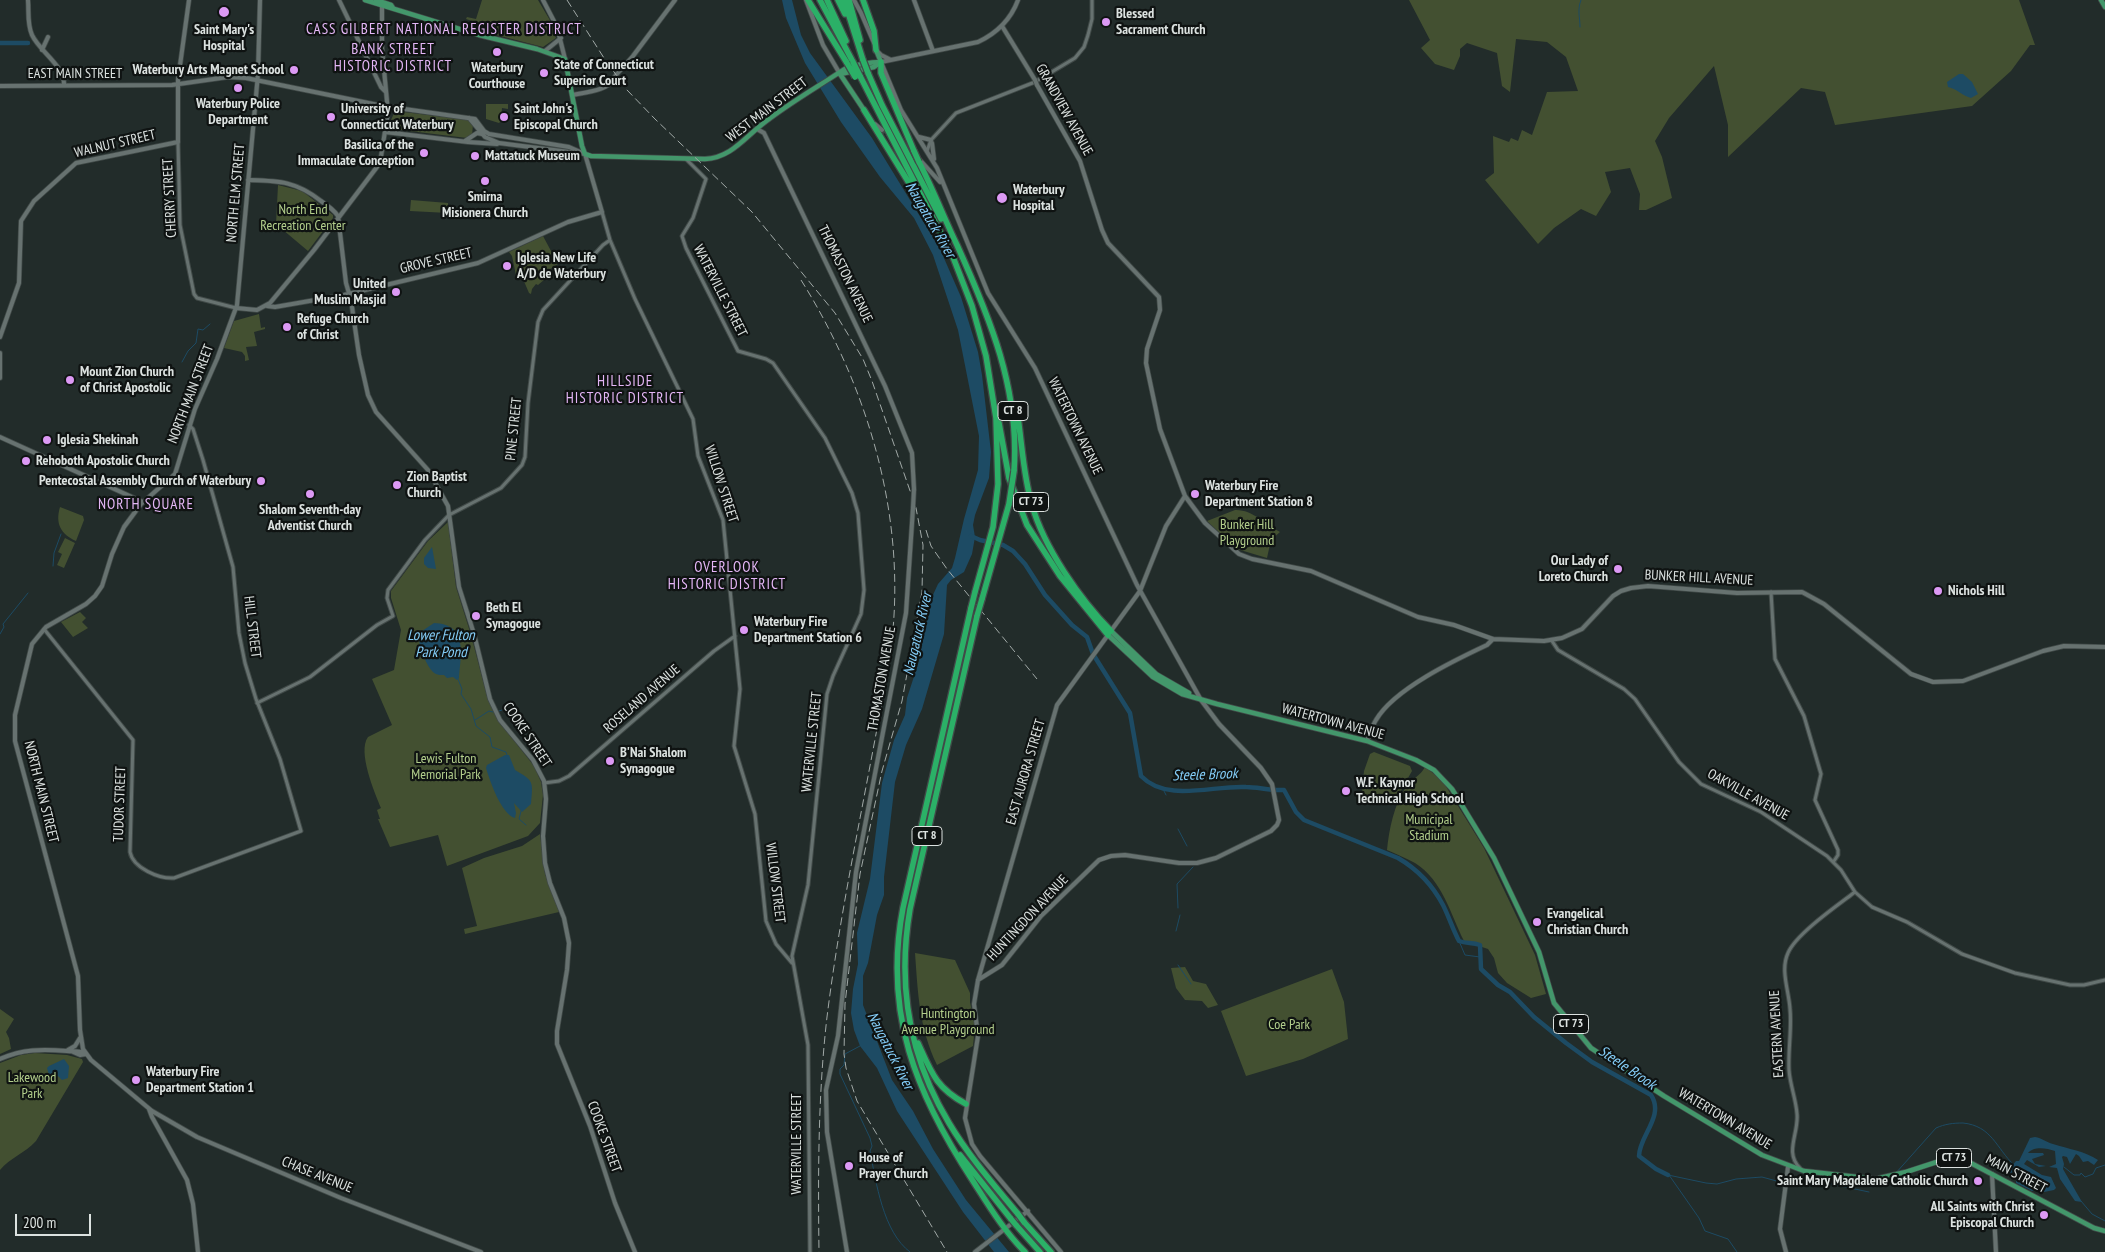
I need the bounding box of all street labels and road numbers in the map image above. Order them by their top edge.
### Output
street label: GRANDVIEW AVENUE [1032,61,1096,159]
street label: EAST MAIN STREET [28,66,122,82]
street label: WEST MAIN STREET [723,74,811,146]
street label: WALNUT STREET [73,127,157,161]
street label: NORTH ELM STREET [223,143,249,243]
street label: CHERRY STREET [160,158,180,238]
street label: THOMASTON AVENUE [814,223,876,325]
street label: WATERVILLE STREET [690,242,750,340]
street label: GROVE STREET [398,245,474,277]
street label: NORTH MAIN STREET [164,342,218,446]
street label: WATERTOWN AVENUE [1044,375,1106,477]
street label: PINE STREET [502,397,526,461]
road number: CT 8 [998,402,1028,421]
street label: WILLOW STREET [701,443,741,525]
road number: CT 73 [1014,492,1048,512]
street label: BUNKER HILL AVENUE [1644,567,1754,589]
street label: HILL STREET [240,595,264,659]
street label: THOMASTON AVENUE [864,625,900,733]
street label: ROSELAND AVENUE [600,661,684,737]
street label: WATERVILLE STREET [798,691,826,793]
street label: COOKE STREET [499,699,555,771]
street label: WATERTOWN AVENUE [1280,700,1386,744]
street label: EAST AURORA STREET [1003,717,1049,827]
street label: NORTH MAIN STREET [20,739,62,845]
street label: TUDOR STREET [110,766,130,842]
street label: OAKVILLE AVENUE [1704,766,1792,824]
road number: CT 8 [912,826,942,846]
street label: WILLOW STREET [762,842,788,924]
street label: HUNTINGDON AVENUE [984,872,1072,964]
street label: EASTERN AVENUE [1766,990,1788,1078]
road number: CT 73 [1554,1014,1588,1034]
street label: WATERTOWN AVENUE [1675,1085,1775,1153]
street label: WATERVILLE STREET [789,1094,805,1194]
street label: COOKE STREET [583,1099,625,1175]
road number: CT 73 [1936,1148,1972,1168]
street label: MAIN STREET [1983,1151,2049,1197]
street label: CHASE AVENUE [279,1153,355,1197]

